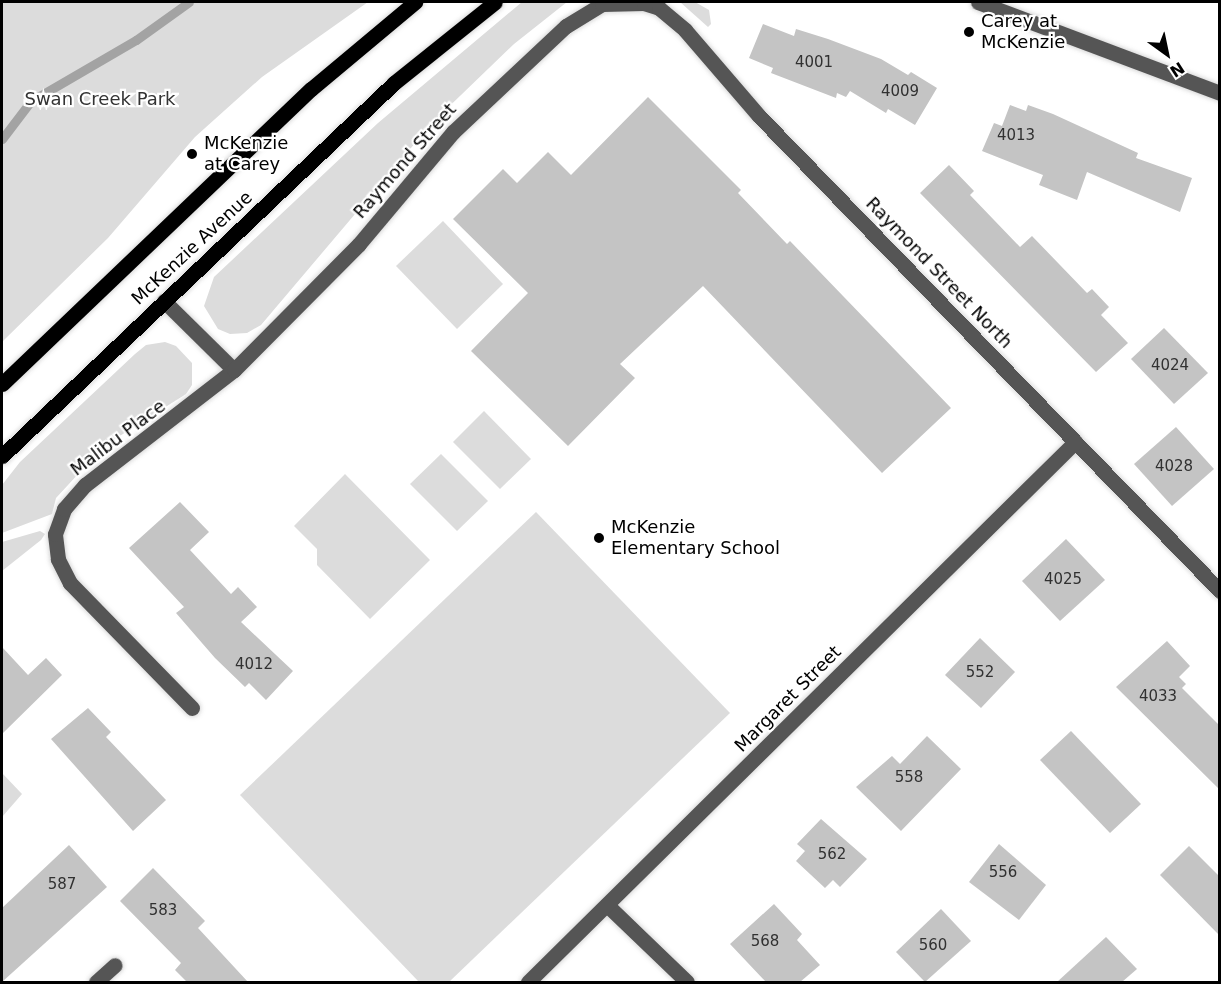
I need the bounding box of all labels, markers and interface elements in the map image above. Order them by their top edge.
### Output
place label: Carey at McKenzie [981,11,1065,54]
north arrow [1137,24,1197,84]
marker: Carey at McKenzie [962,25,976,39]
house number: 4001 [795,54,833,72]
text: N [1166,58,1188,81]
house number: 4009 [881,83,919,101]
park label: Swan Creek Park [24,88,176,110]
street label: Raymond Street [349,99,461,223]
house number: 4013 [997,127,1035,145]
place label: McKenzie at Carey [204,133,288,176]
marker: McKenzie at Carey [185,147,199,161]
street label: McKenzie Avenue [127,187,257,309]
street label: Raymond Street North [861,193,1017,353]
house number: 4024 [1151,357,1189,375]
street label: Malibu Place [66,395,170,481]
house number: 4028 [1155,458,1193,476]
place label: McKenzie Elementary School [611,517,780,560]
marker: McKenzie Elementary School [592,531,606,545]
house number: 4025 [1044,571,1082,589]
street label: Margaret Street [730,641,846,757]
house number: 4012 [235,656,273,674]
house number: 552 [966,664,994,682]
house number: 4033 [1139,688,1177,706]
house number: 558 [895,769,923,787]
house number: 562 [818,846,846,864]
house number: 556 [989,864,1017,882]
house number: 587 [48,876,76,894]
house number: 583 [149,902,177,920]
house number: 568 [751,933,779,951]
house number: 560 [919,937,947,955]

